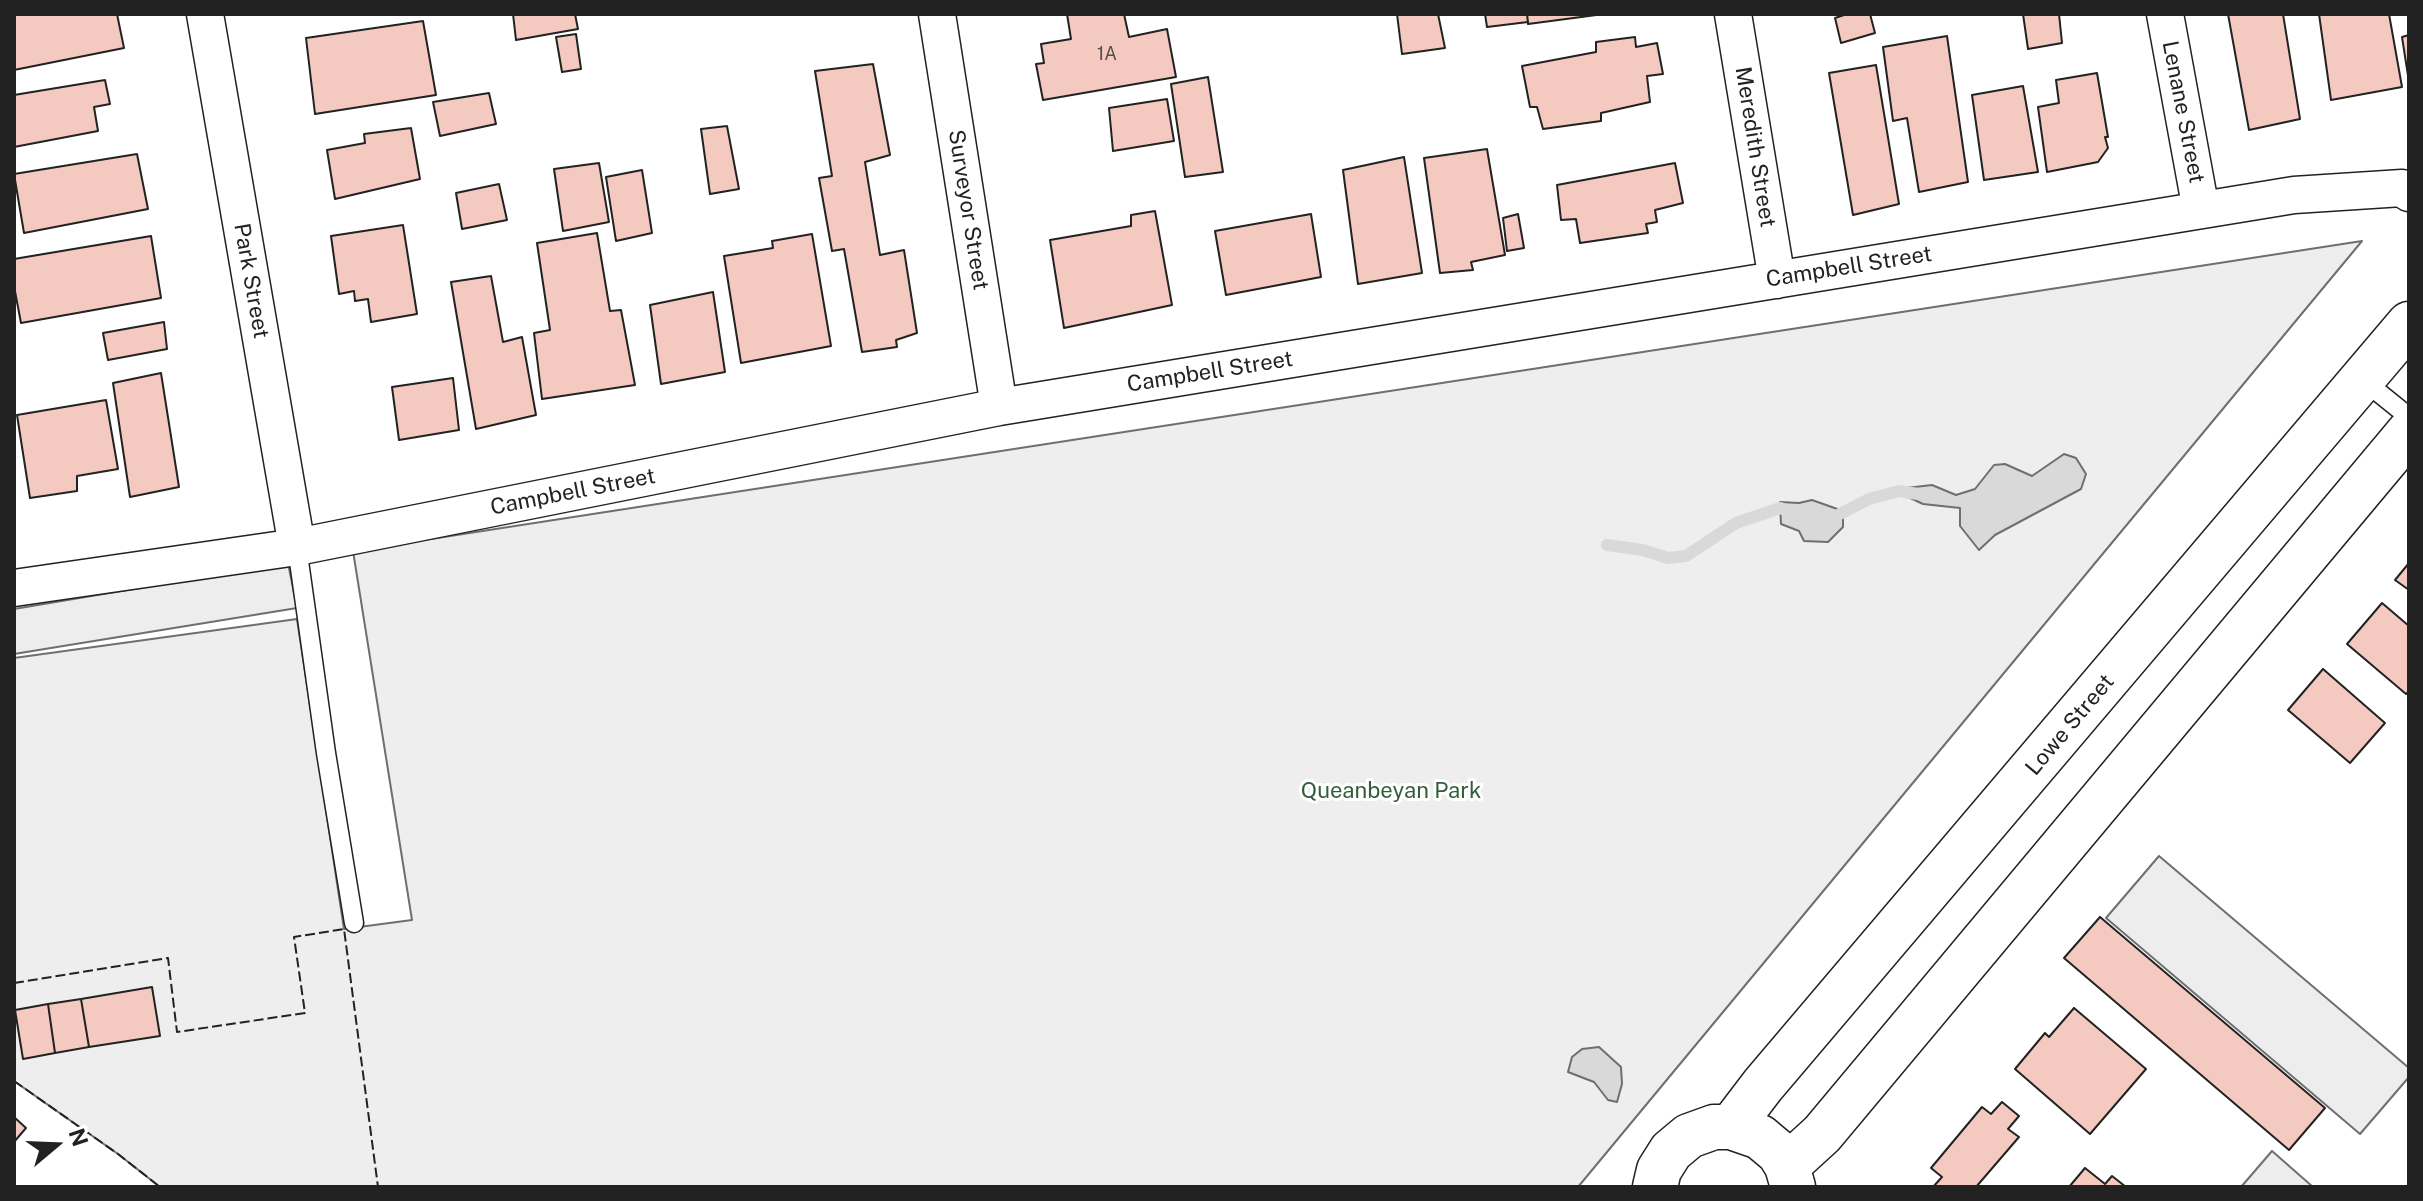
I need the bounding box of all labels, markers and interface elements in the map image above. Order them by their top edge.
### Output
street label: Lenane Street [2156,39,2210,185]
house number: 1A [1097,43,1117,65]
street label: Meredith Street [1729,65,1781,229]
street label: Surveyor Street [942,128,994,292]
street label: Park Street [228,221,274,341]
street label: Campbell Street [1764,241,1934,293]
street label: Campbell Street [1125,346,1295,398]
street label: Campbell Street [488,463,658,521]
street label: Lowe Street [2020,669,2120,781]
park label: Queanbeyan Park [1301,778,1481,804]
north arrow [16,1105,96,1185]
text: N [64,1125,94,1150]

